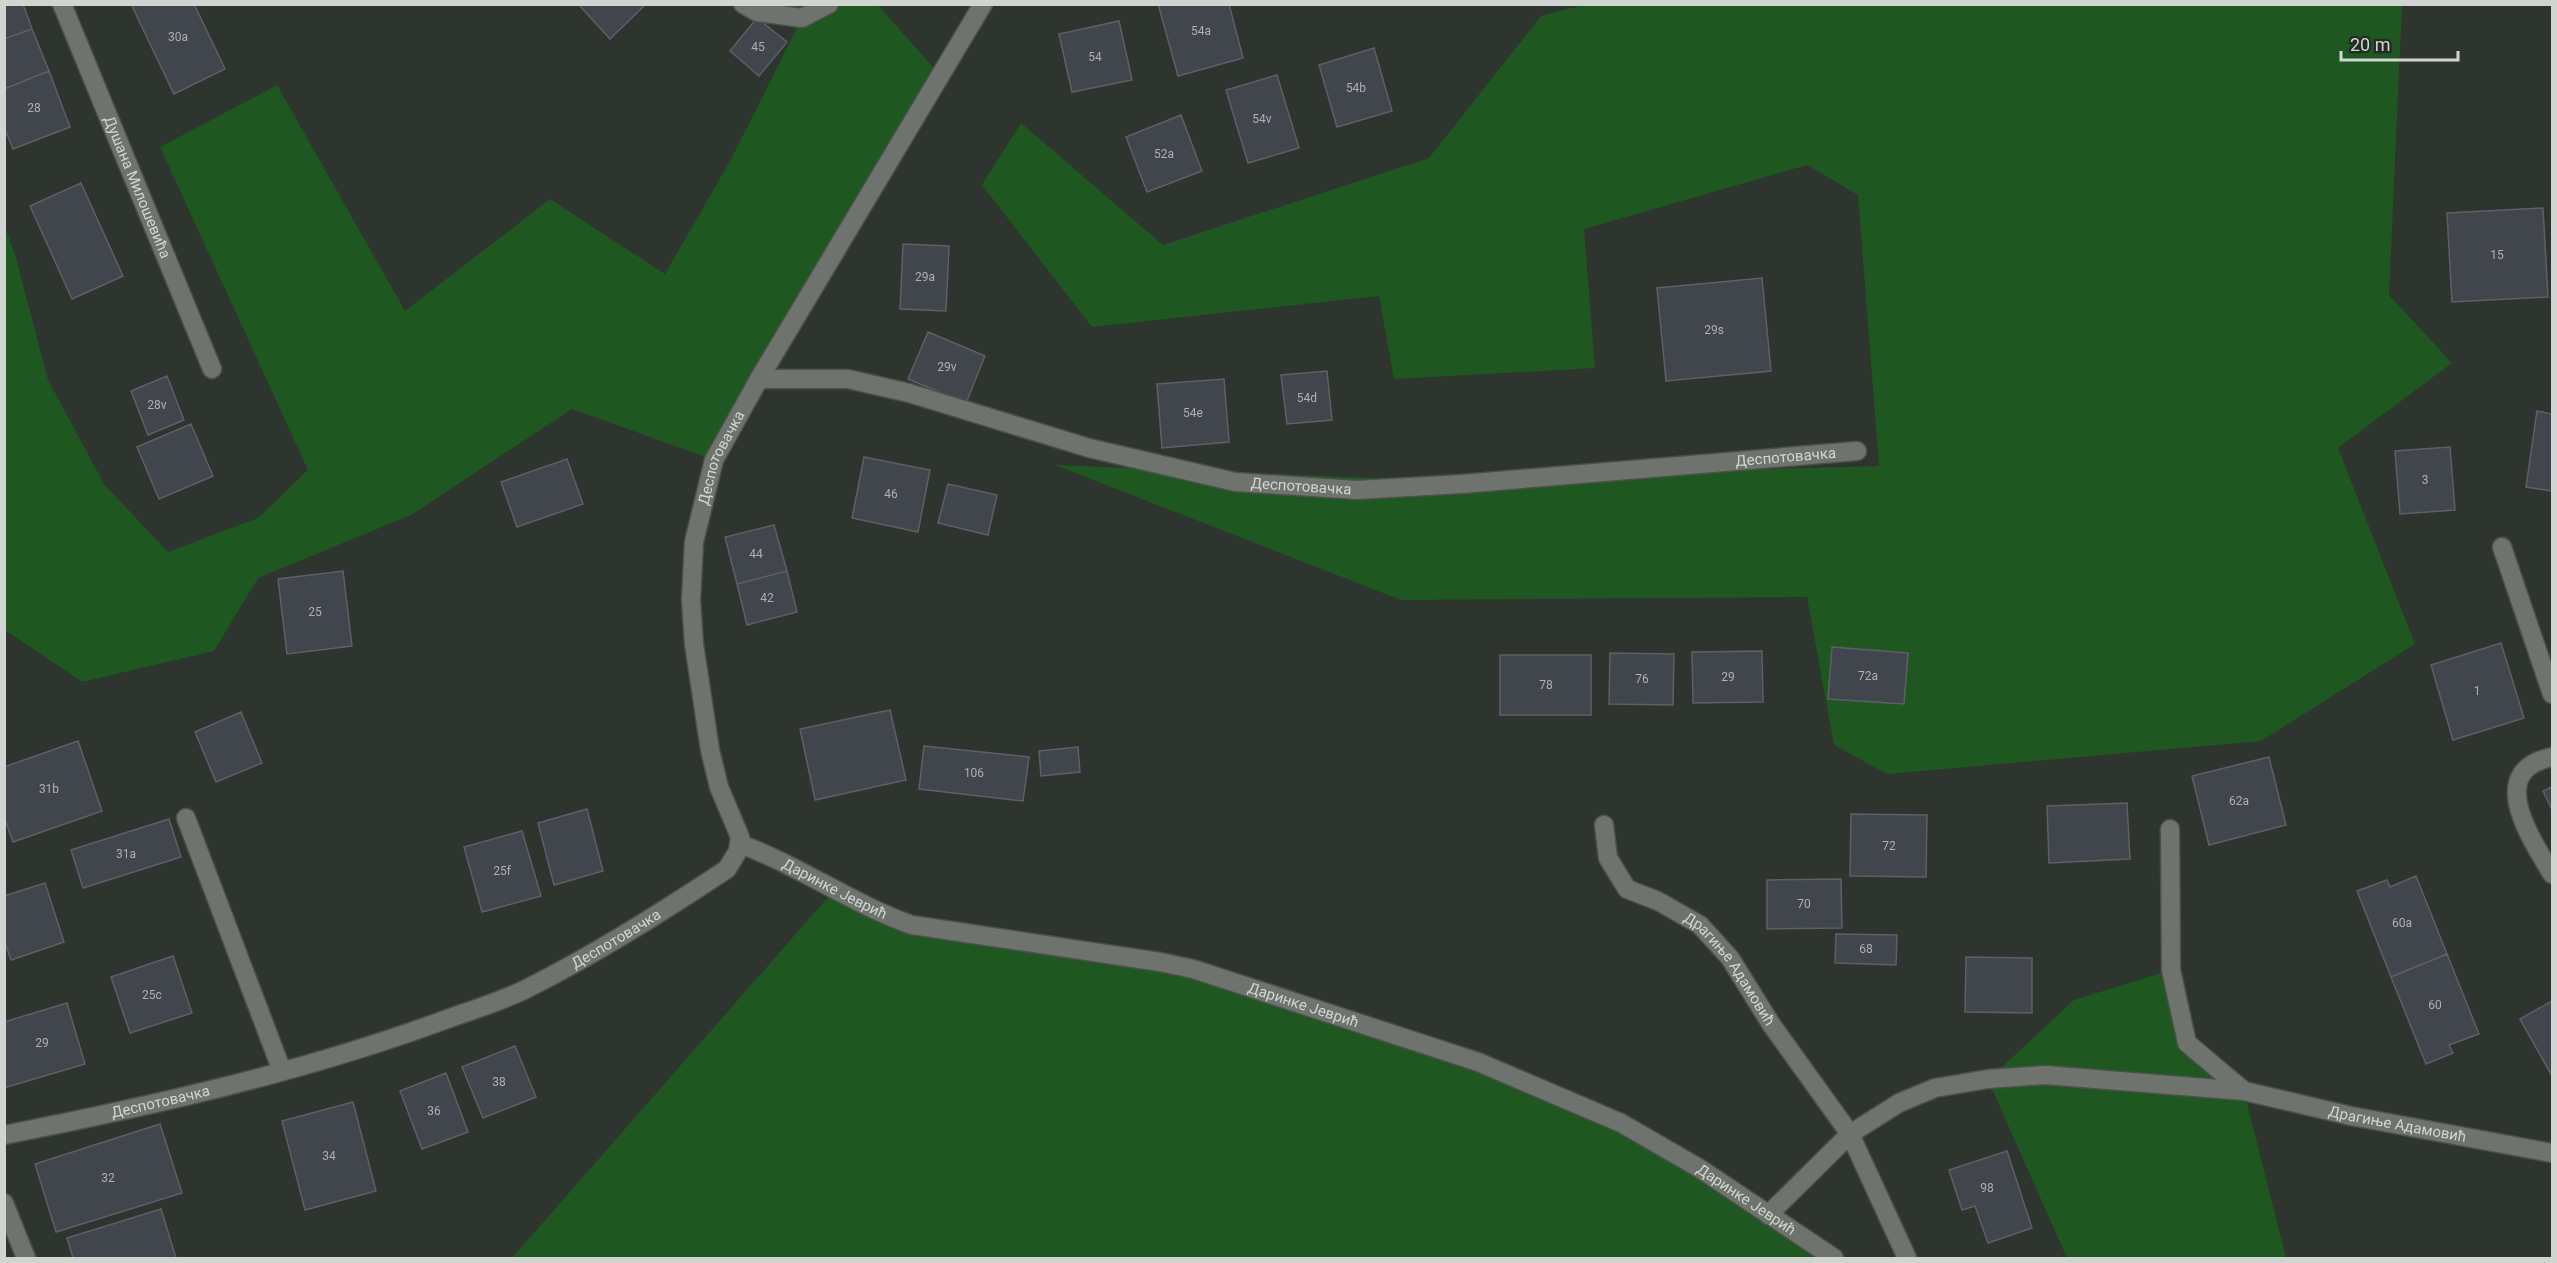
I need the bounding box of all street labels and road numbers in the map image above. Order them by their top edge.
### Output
street label: Душана Милошевића [100,113,175,261]
street label: Деспотовачка [694,408,749,507]
street label: Деспотовачка [1735,444,1837,470]
street label: Деспотовачка [1250,474,1352,499]
street label: Даринке Јеврић [779,855,890,923]
street label: Деспотовачка [568,905,664,972]
street label: Драгиње Адамовић [1681,909,1779,1029]
street label: Даринке Јеврић [1246,979,1361,1032]
street label: Деспотовачка [109,1082,212,1122]
street label: Драгиње Адамовић [2327,1102,2468,1146]
street label: Даринке Јеврић [1693,1160,1799,1239]

